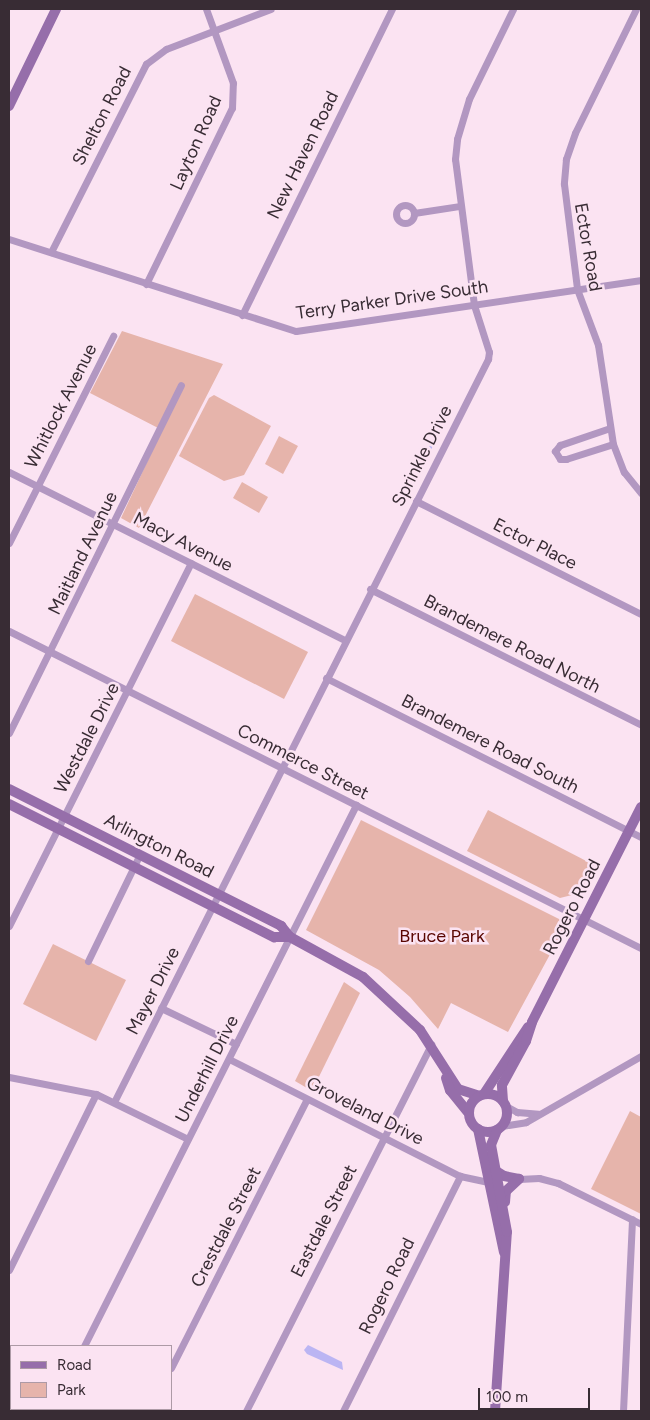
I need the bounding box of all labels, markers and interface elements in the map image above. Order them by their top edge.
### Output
street label: Shelton Road [68,63,136,169]
street label: New Haven Road [263,88,343,222]
street label: Layton Road [166,92,226,194]
street label: Ector Road [570,201,606,293]
street label: Terry Parker Drive South [295,276,489,324]
street label: Whitlock Avenue [20,340,102,472]
street label: Sprinkle Drive [387,402,457,510]
street label: Maitland Avenue [44,488,122,618]
street label: Macy Avenue [130,508,236,576]
street label: Ector Place [489,514,581,574]
street label: Brandemere Road North [420,590,604,698]
street label: Westdale Drive [50,679,124,797]
street label: Brandemere Road South [398,690,582,798]
street label: Commerce Street [234,720,372,804]
street label: Arlington Road [101,809,217,883]
street label: Rogero Road [539,856,605,958]
park label: Bruce Park [399,925,485,947]
street label: Mayer Drive [122,944,184,1038]
street label: Underhill Drive [171,1012,243,1126]
street label: Groveland Drive [303,1072,427,1150]
street label: Eastdale Street [286,1161,362,1281]
street label: Crestdale Street [186,1163,266,1291]
street label: Rogero Road [354,1234,420,1338]
legend [10,1345,172,1410]
text: Road [57,1356,92,1374]
scale bar [480,1378,592,1410]
text: Park [57,1381,86,1399]
text: 100 m [486,1388,528,1406]

